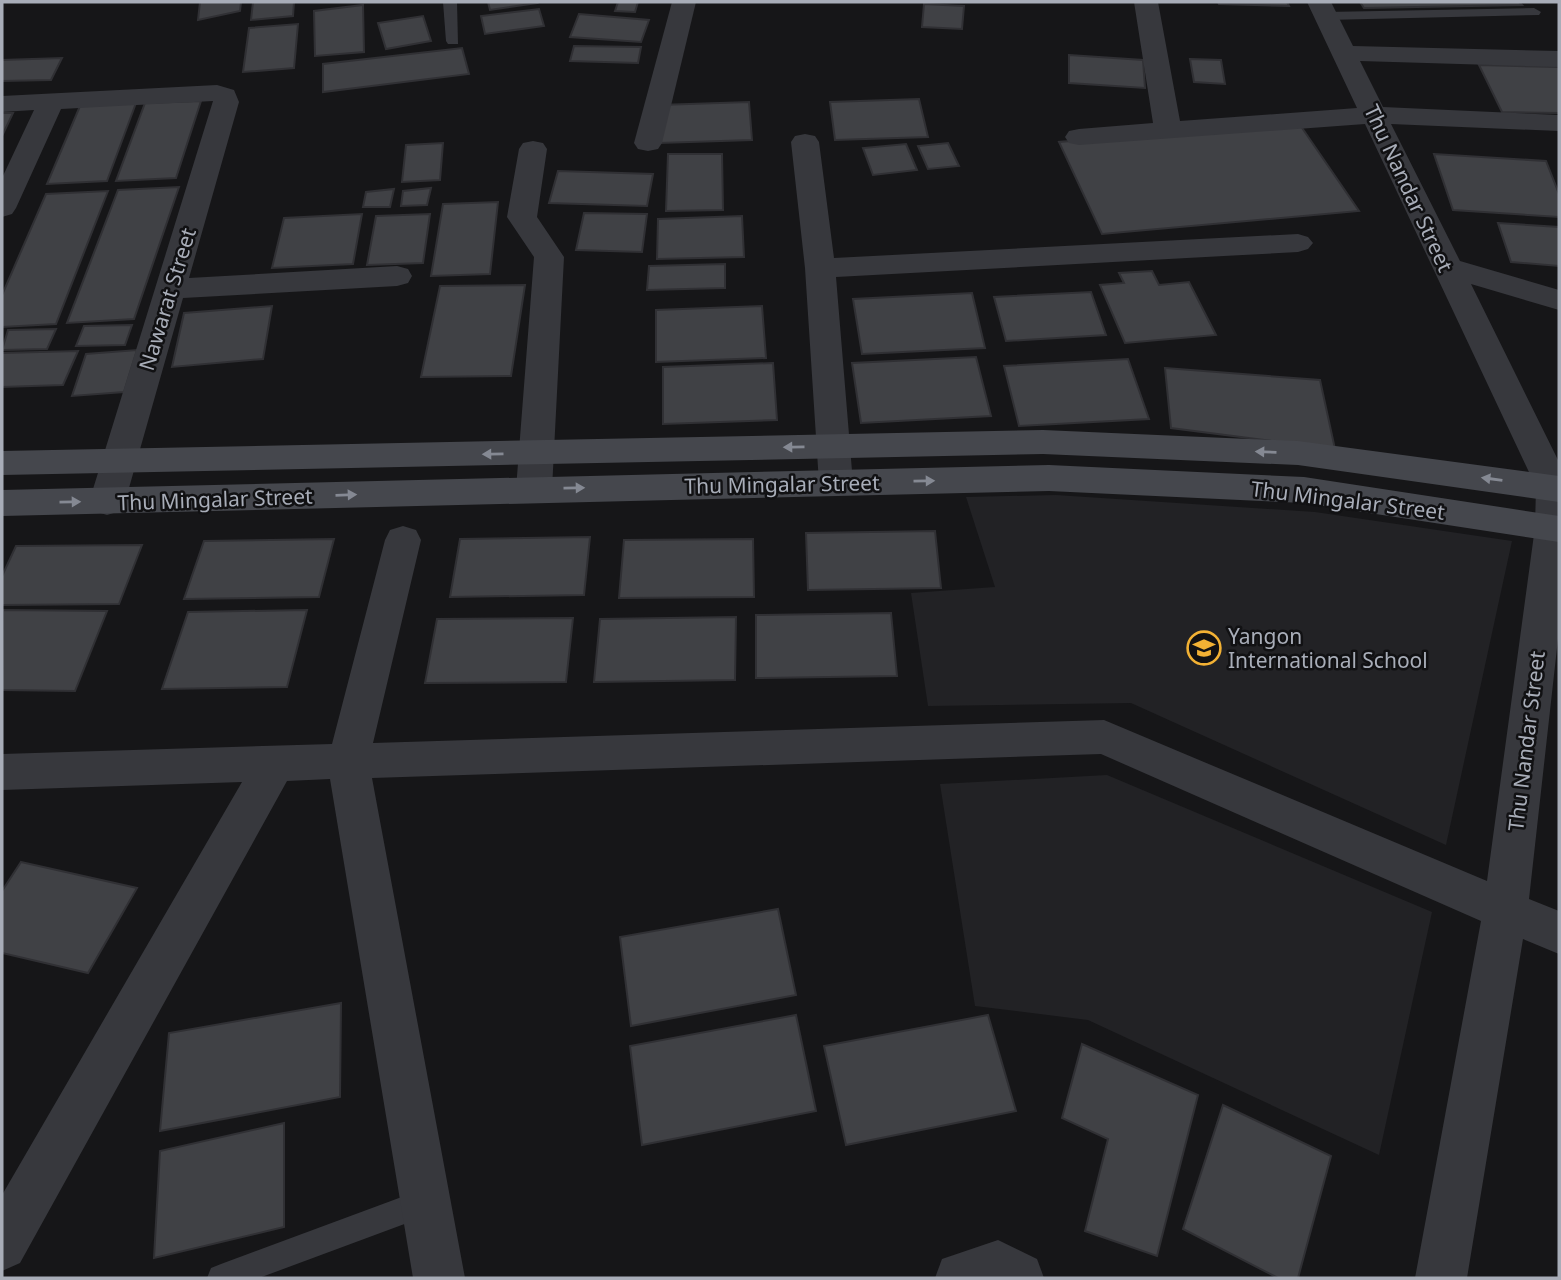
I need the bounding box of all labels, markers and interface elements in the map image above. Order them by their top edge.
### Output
street label: Thu Nandar Street [1358,100,1460,276]
street label: Nawarat Street [132,224,202,374]
one-way arrow [783,441,805,453]
one-way arrow [1255,446,1277,457]
one-way arrow [482,448,504,459]
street label: Thu Mingalar Street [684,468,880,500]
one-way arrow [1481,473,1503,484]
street label: Thu Mingalar Street [1249,474,1447,526]
one-way arrow [913,475,935,487]
street label: Thu Mingalar Street [117,482,313,516]
one-way arrow [563,483,585,494]
one-way arrow [336,489,358,500]
one-way arrow [59,497,81,508]
place label: Yangon International School [1228,622,1428,674]
school or university icon: Yangon International School [1185,629,1223,667]
street label: Thu Nandar Street [1501,649,1551,833]

